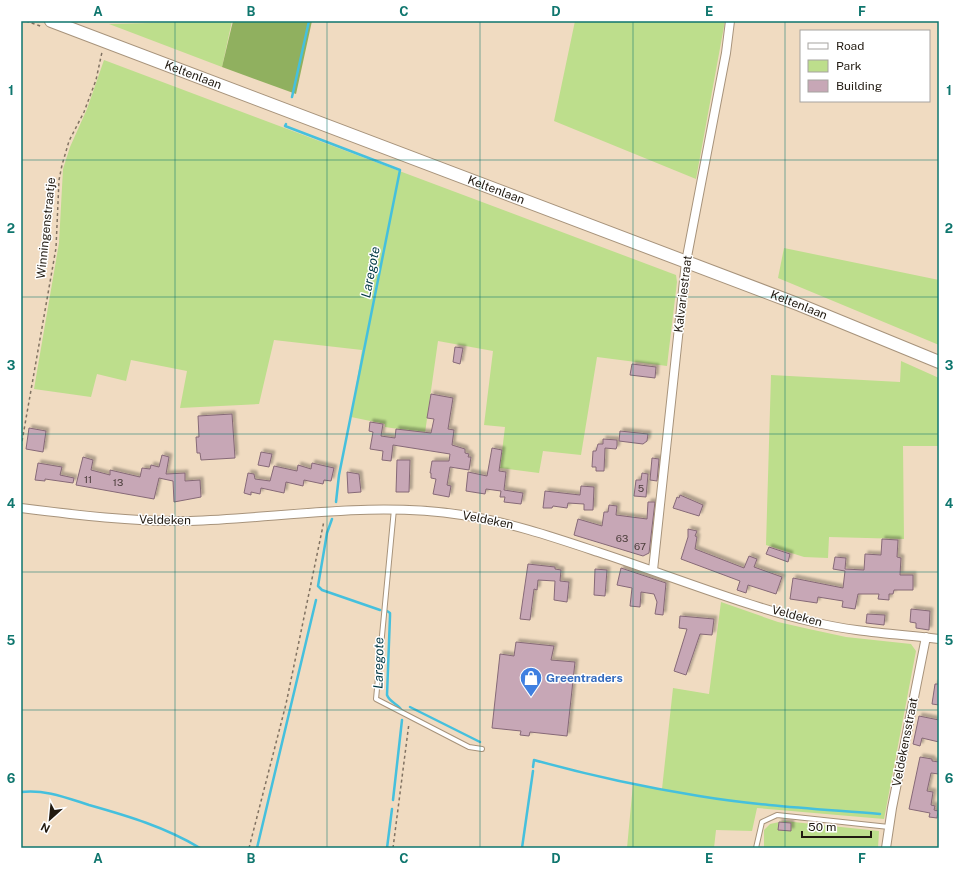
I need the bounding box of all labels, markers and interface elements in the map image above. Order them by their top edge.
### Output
text: A [93,4,103,19]
text: B [247,4,256,19]
text: C [399,4,409,19]
text: D [551,4,561,19]
text: E [705,4,713,19]
text: F [858,4,866,19]
legend [800,30,930,102]
text: Road [836,39,864,53]
street label: Keltenlaan [163,58,224,92]
text: Park [836,59,862,73]
text: Building [836,79,882,93]
text: 1 [8,83,14,98]
text: 1 [946,83,952,98]
street label: Keltenlaan [466,173,527,207]
street label: Winningenstraatje [34,176,58,279]
text: 2 [7,221,15,236]
text: 2 [945,221,953,236]
water label: Laregote [358,245,383,299]
street label: Kalvariestraat [671,254,695,333]
street label: Keltenlaan [769,287,829,322]
text: 3 [7,358,16,373]
text: 3 [945,358,954,373]
house number: 11 [84,473,92,485]
house number: 13 [113,476,123,488]
house number: 5 [638,482,644,494]
text: 4 [7,496,16,511]
text: 4 [945,496,954,511]
street label: Veldeken [461,508,515,532]
street label: Veldeken [139,513,191,527]
house number: 63 [616,532,628,544]
house number: 67 [634,540,646,552]
street label: Veldeken [770,603,824,629]
text: 5 [7,633,16,648]
text: 5 [945,633,954,648]
water label: Laregote [371,637,386,689]
shop icon: Greentraders [518,665,544,698]
place label: Greentraders [546,671,623,685]
street label: Veldekensstraat [889,696,921,788]
text: 6 [7,771,16,786]
text: 6 [945,771,954,786]
north arrow [30,799,70,839]
scale bar [802,813,871,839]
text: 50 m [808,820,836,834]
text: N [39,821,52,835]
text: A [93,851,103,866]
text: B [247,851,256,866]
text: C [399,851,409,866]
text: D [551,851,561,866]
text: E [705,851,713,866]
text: F [858,851,866,866]

